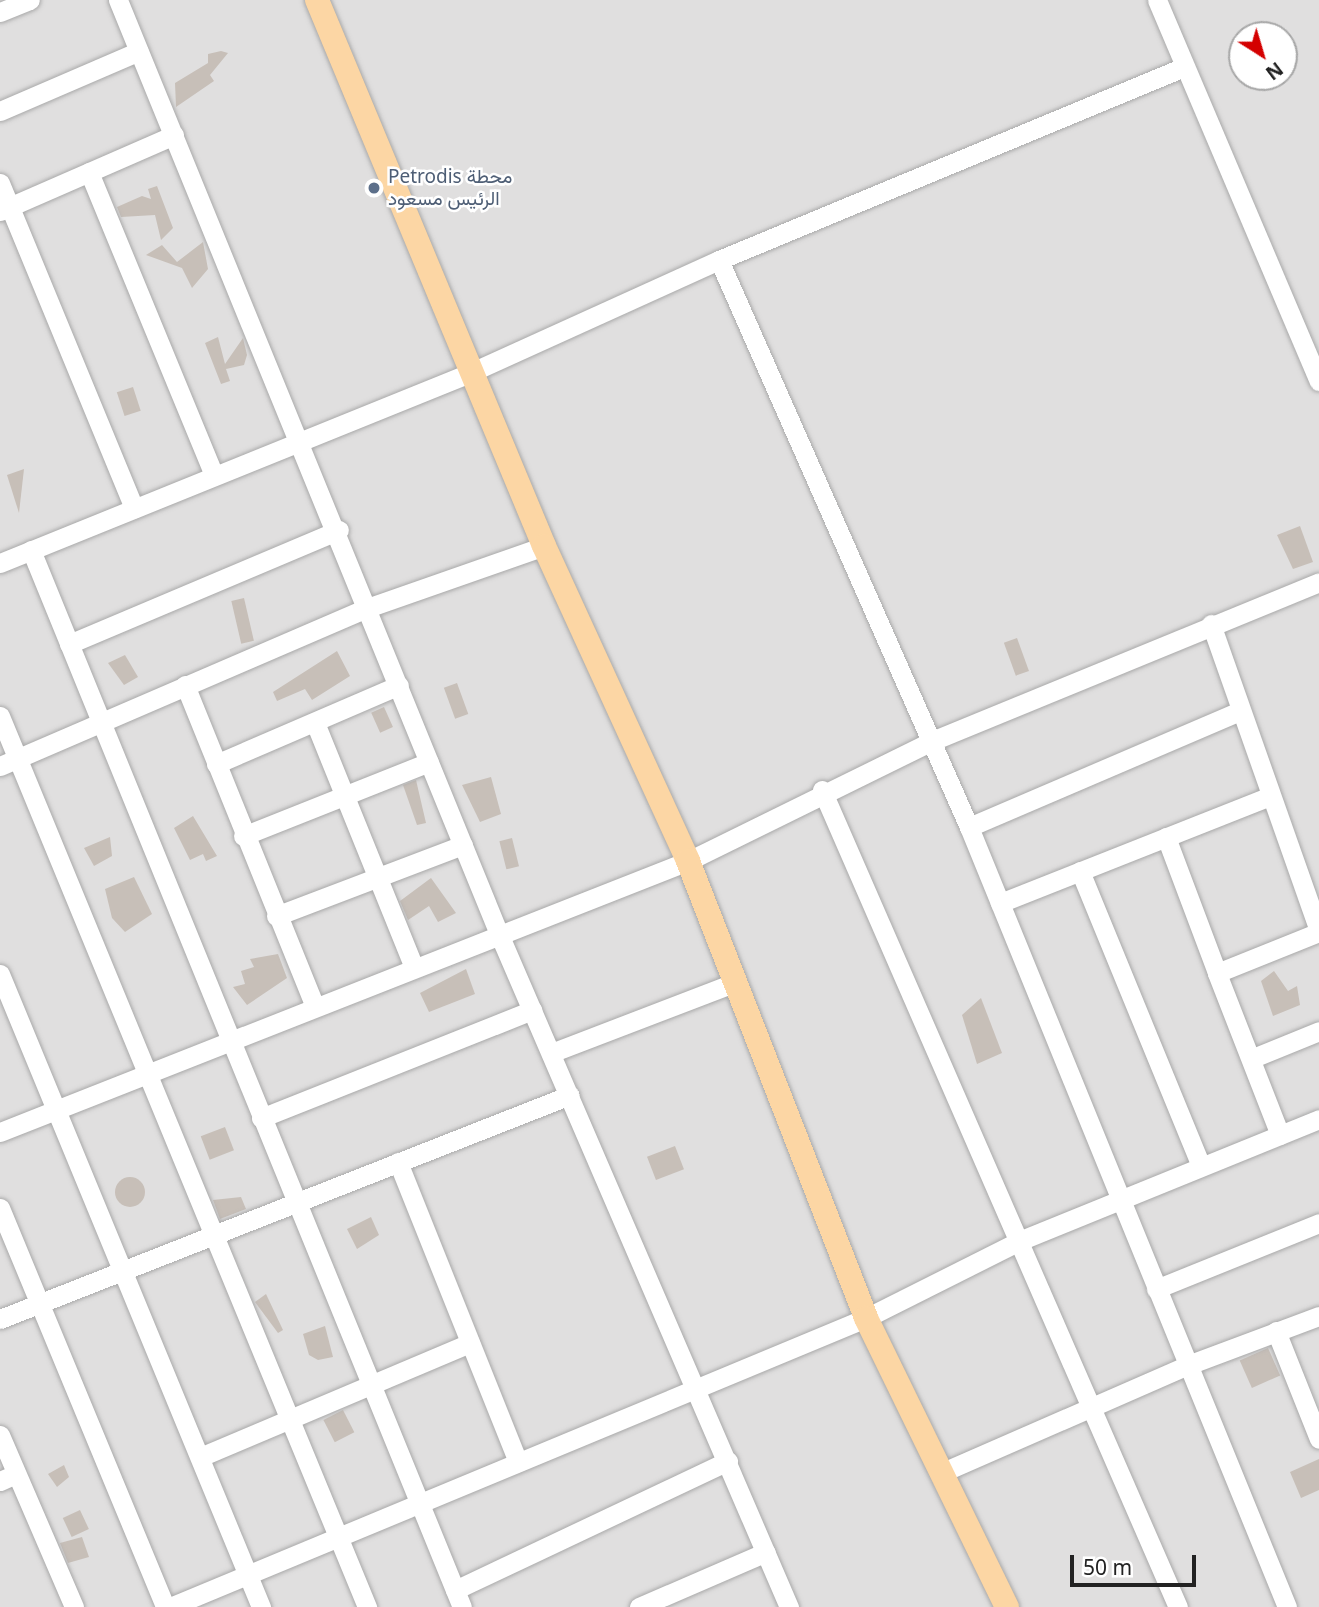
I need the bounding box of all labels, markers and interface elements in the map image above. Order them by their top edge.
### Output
north arrow [1228,21,1298,91]
text: N [1260,56,1288,86]
place label: Petrodis محطة الرئيس مسعود [388,166,512,210]
marker: Petrodis محطة الرئيس مسعود [366,180,382,196]
scale bar [1074,1540,1200,1584]
text: 50 m [1083,1553,1132,1581]

